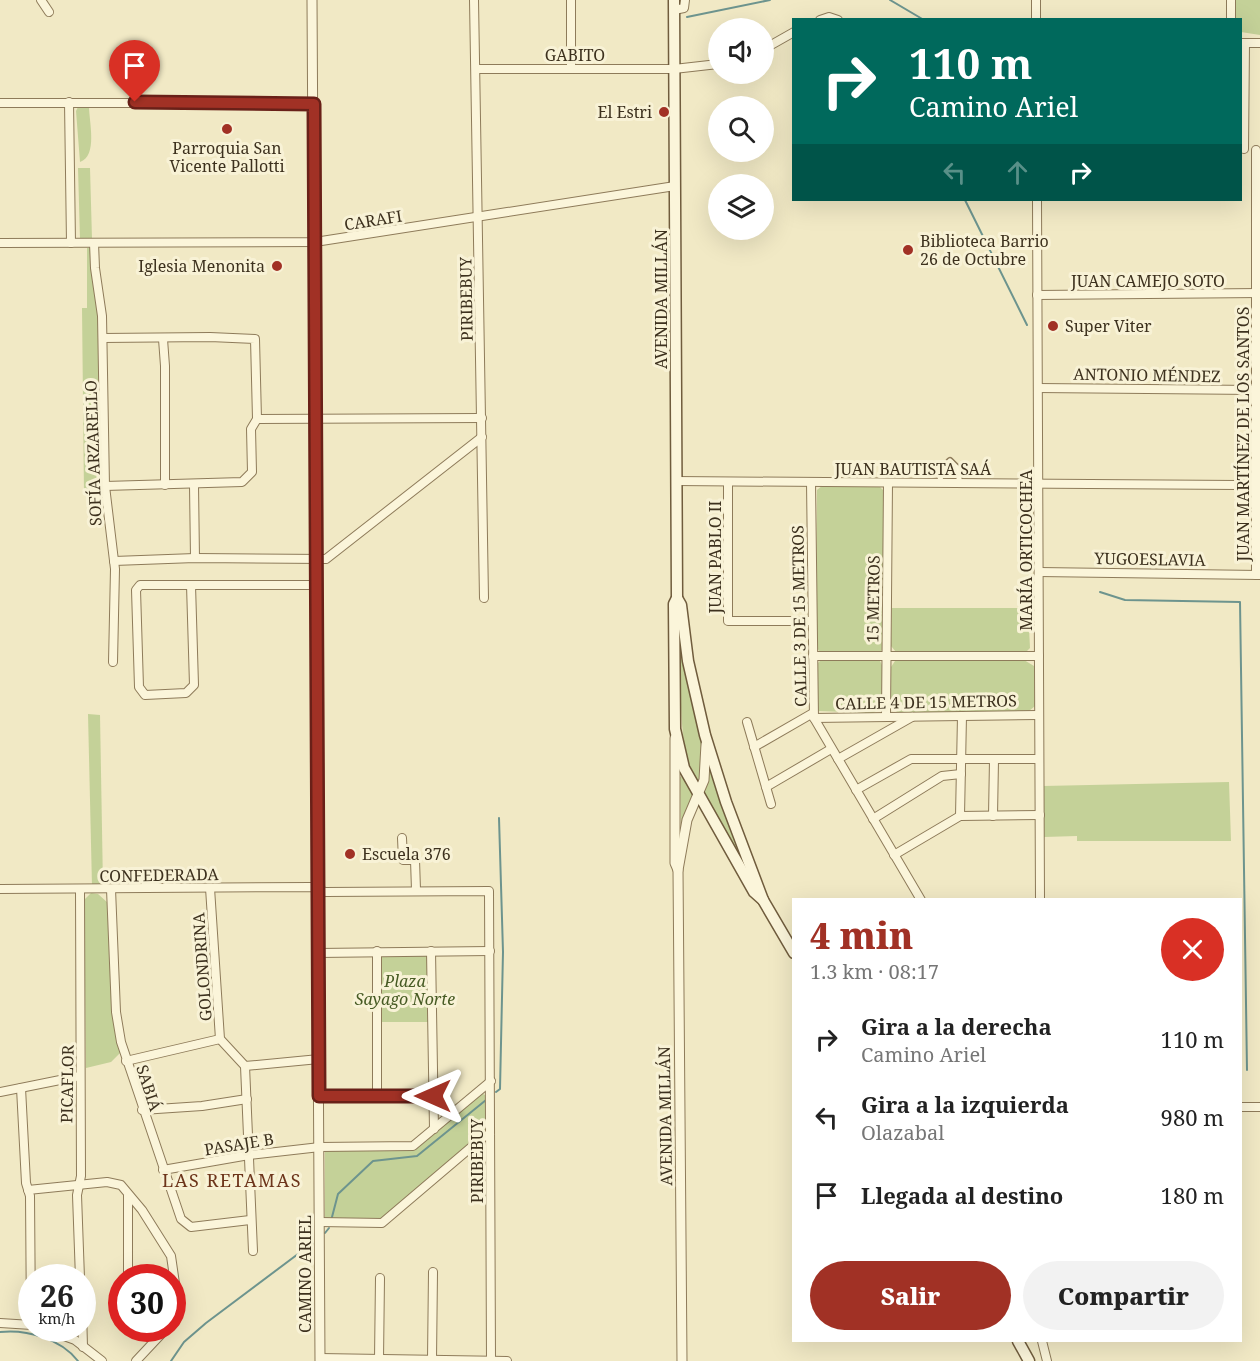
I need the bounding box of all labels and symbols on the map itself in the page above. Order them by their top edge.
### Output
pin [109,40,160,102]
street label: GABITO [545,44,605,66]
place label: El Estri [597,101,652,123]
marker: El Estri [657,105,671,119]
marker: Parroquia San Vicente Pallotti [220,122,234,136]
place label: Parroquia San Vicente Pallotti [169,137,285,177]
street label: CARAFI [343,205,404,235]
street label: AVENIDA MILLÁN [650,229,672,369]
place label: Biblioteca Barrio 26 de Octubre [920,230,1049,270]
marker: Biblioteca Barrio 26 de Octubre [901,243,915,257]
place label: Iglesia Menonita [138,255,265,277]
street label: PIRIBEBUY [454,256,478,341]
marker: Iglesia Menonita [270,259,284,273]
street label: JUAN CAMEJO SOTO [1070,270,1225,292]
street label: JUAN MARTÍNEZ DE LOS SANTOS [1232,307,1254,562]
place label: Super Viter [1065,315,1152,337]
marker: Super Viter [1046,319,1060,333]
street label: ANTONIO MÉNDEZ [1073,363,1221,387]
street label: SOFÍA ARZARELLO [79,380,107,526]
street label: JUAN BAUTISTA SAÁ [834,458,992,480]
street label: MARÍA ORTICOCHEA [1015,469,1037,631]
street label: JUAN PABLO II [704,500,726,614]
street label: CALLE 3 DE 15 METROS [786,525,812,707]
street label: YUGOESLAVIA [1093,547,1207,571]
street label: 15 METROS [861,555,885,643]
street label: CALLE 4 DE 15 METROS [835,689,1017,715]
place label: Escuela 376 [362,843,451,865]
marker: Escuela 376 [343,847,357,861]
street label: CONFEDERADA [99,863,220,887]
street label: GOLONDRINA [187,911,217,1022]
park label: Plaza Sayago Norte [355,970,455,1010]
street label: PICAFLOR [55,1044,79,1123]
street label: AVENIDA MILLÁN [653,1046,677,1186]
street label: SABIÁ [131,1062,167,1115]
position arrow [401,1064,465,1128]
street label: PIRIBEBUY [466,1118,488,1203]
street label: PASAJE B [203,1128,275,1160]
district label: LAS RETAMAS [162,1168,302,1192]
street label: CAMINO ARIEL [294,1215,316,1333]
speed limit sign: 30 [108,1264,186,1342]

